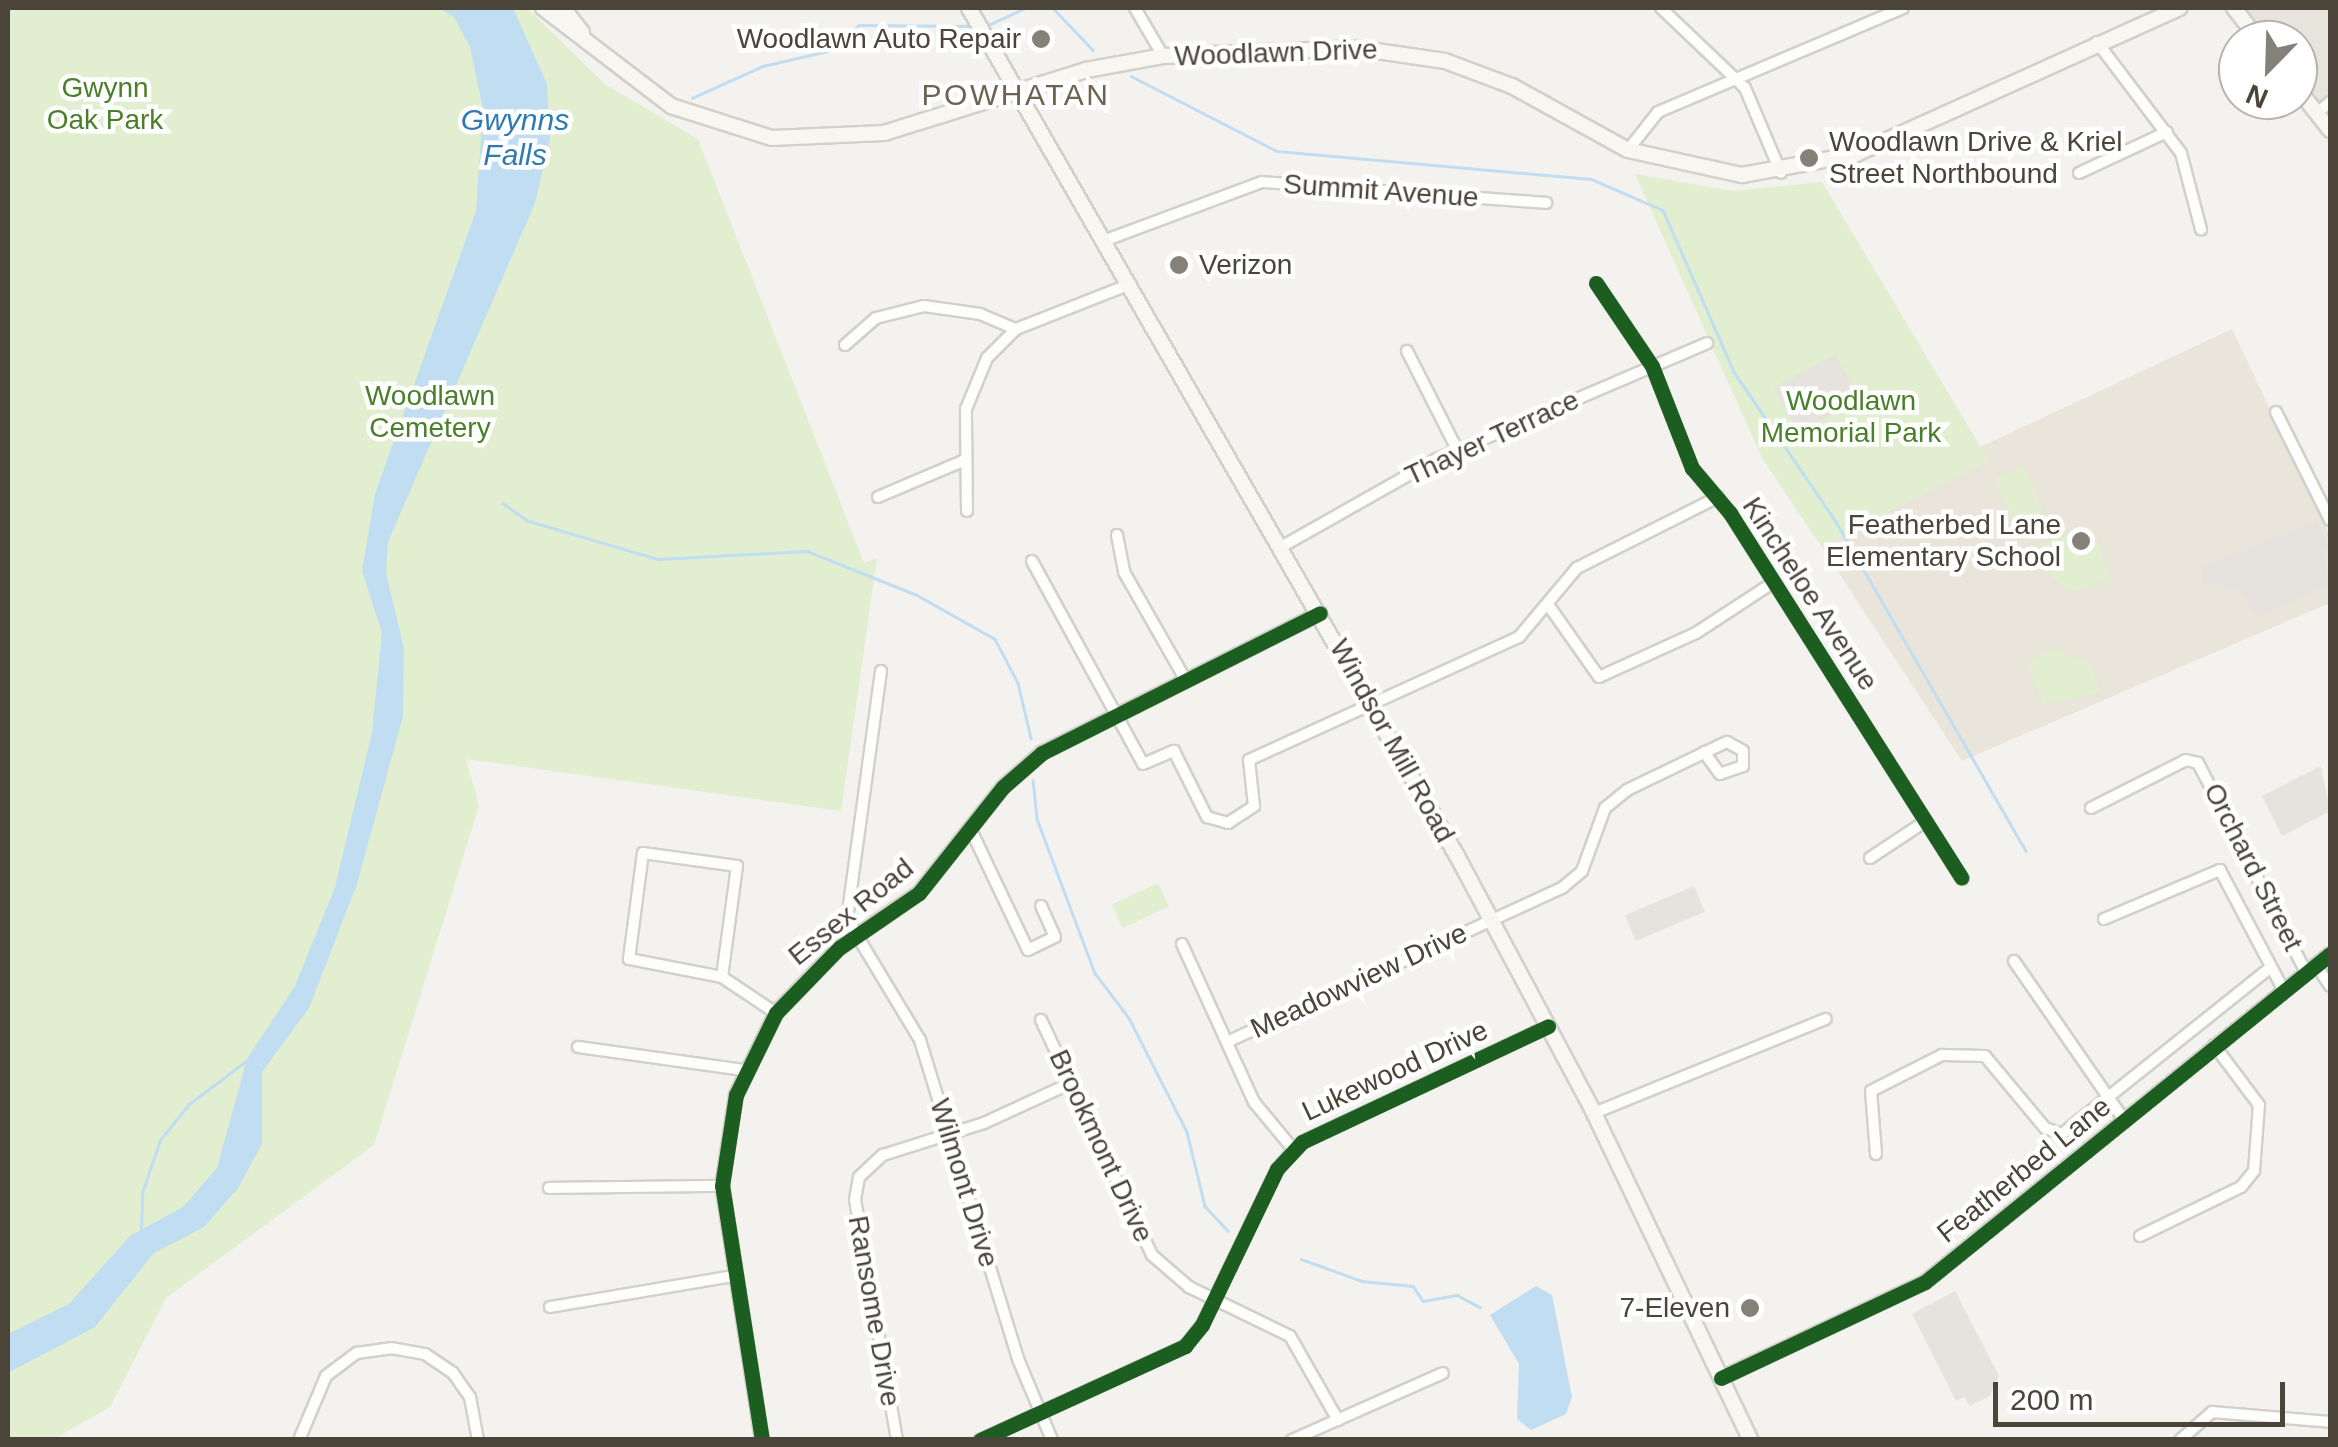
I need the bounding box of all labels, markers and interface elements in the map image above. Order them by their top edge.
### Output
north arrow [2218,20,2318,120]
place label: Woodlawn Auto Repair [735,22,1021,56]
marker: Woodlawn Auto Repair [1030,28,1052,50]
street label: Woodlawn Drive [1174,33,1378,73]
park label: Gwynn Oak Park [47,71,163,137]
district label: POWHATAN [922,77,1110,113]
text: N [2242,78,2272,114]
water label: Gwynns Falls [461,102,569,172]
place label: Woodlawn Drive & Kriel Street Northbound [1829,125,2123,191]
marker: Woodlawn Drive & Kriel Street Northbound [1798,147,1820,169]
street label: Summit Avenue [1282,167,1480,215]
place label: Verizon [1199,248,1292,282]
marker: Verizon [1168,254,1190,276]
park label: Woodlawn Cemetery [365,379,495,445]
street label: Thayer Terrace [1400,383,1584,493]
park label: Woodlawn Memorial Park [1761,384,1941,450]
street label: Kincheloe Avenue [1735,490,1885,698]
place label: Featherbed Lane Elementary School [1826,508,2061,574]
marker: Featherbed Lane Elementary School [2070,530,2092,552]
street label: Windsor Mill Road [1322,634,1462,848]
street label: Orchard Street [2196,778,2310,956]
street label: Essex Road [782,851,920,973]
street label: Meadowview Drive [1245,916,1473,1046]
street label: Lukewood Drive [1297,1013,1493,1129]
street label: Brookmont Drive [1042,1044,1160,1248]
street label: Featherbed Lane [1931,1090,2117,1250]
street label: Wilmont Drive [922,1095,1006,1271]
street label: Ransome Drive [841,1213,907,1409]
place label: 7-Eleven [1619,1291,1730,1325]
marker: 7-Eleven [1739,1297,1761,1319]
scale bar [1998,1362,2290,1424]
text: 200 m [2010,1383,2093,1416]

